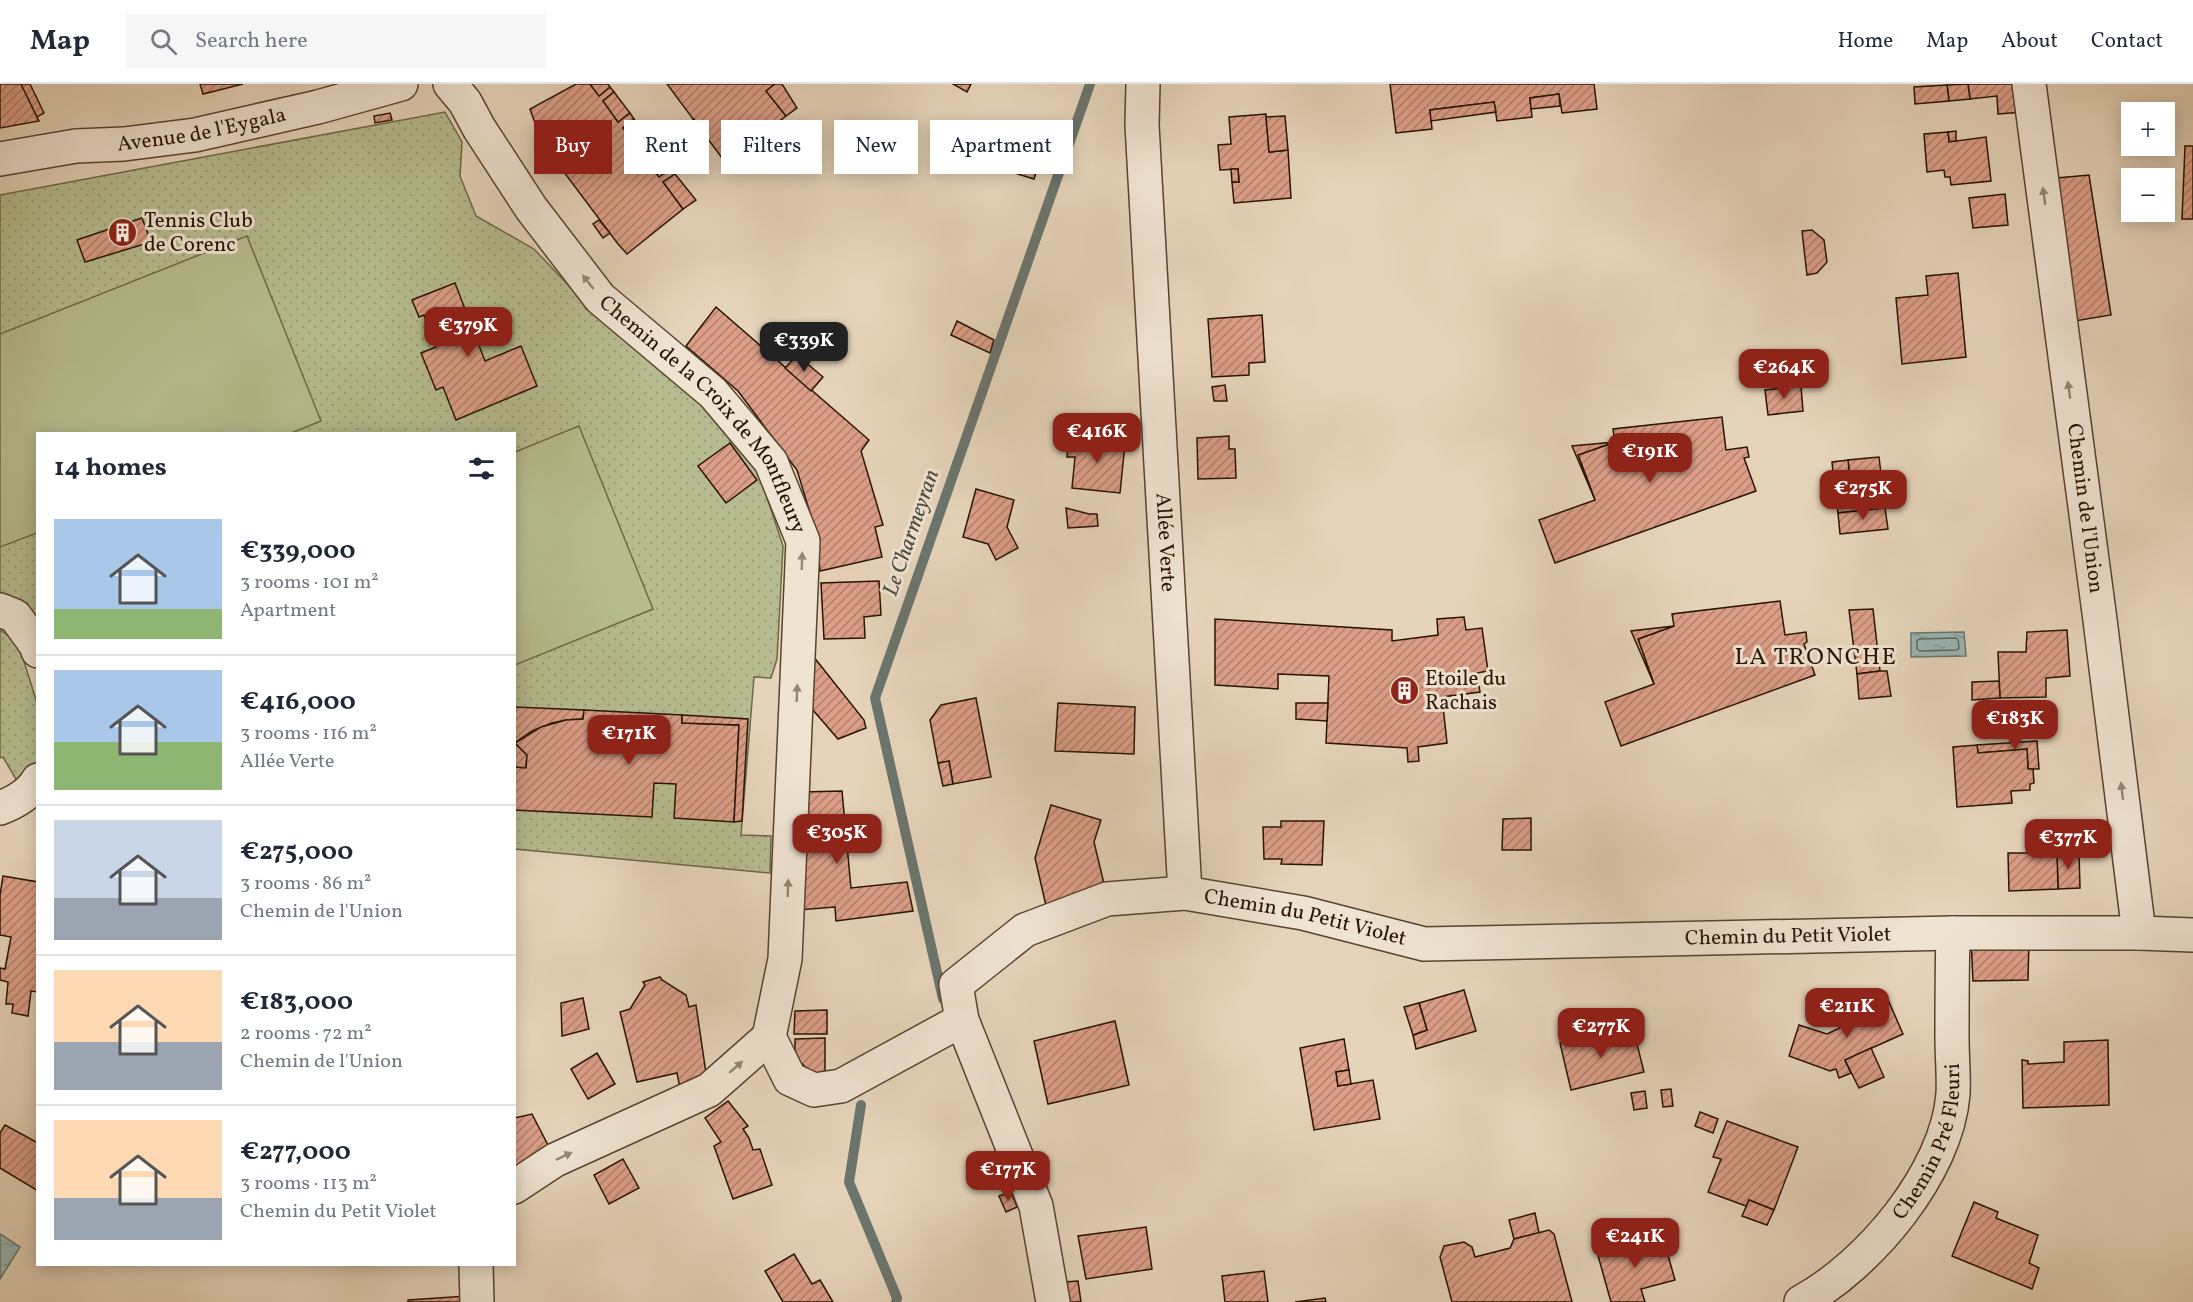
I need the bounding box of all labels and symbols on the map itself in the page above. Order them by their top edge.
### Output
street label: Avenue de l'Eygala [115,100,289,159]
one-way arrow [2039,187,2048,206]
place label: Tennis Club de Corenc [144,207,253,260]
building icon: Tennis Club de Corenc [107,217,139,249]
one-way arrow [581,274,594,290]
street label: Chemin de la Croix de Montfleury [593,288,813,539]
pin: €379K [426,307,510,358]
pin: €339K [762,322,846,373]
pin: €264K [1742,349,1826,400]
one-way arrow [2065,380,2074,399]
pin: €416K [1055,413,1139,464]
street label: Chemin de l'Union [2060,422,2111,595]
pin: €191K [1608,433,1692,484]
water label: Le Charmeyran [876,466,948,600]
pin: €275K [1821,470,1905,521]
street label: Allée Verte [1148,492,1183,593]
one-way arrow [797,552,807,571]
district label: LA TRONCHE [1735,641,1897,675]
place label: Etoile du Rachais [1425,665,1506,718]
building icon: Etoile du Rachais [1388,675,1420,707]
one-way arrow [792,684,801,703]
pin: €183K [1973,700,2057,751]
pin: €171K [587,715,671,766]
one-way arrow [2117,782,2126,801]
pin: €305K [795,814,879,865]
pin: €377K [2026,819,2110,870]
one-way arrow [784,879,793,898]
street label: Chemin du Petit Violet [1202,882,1410,953]
street label: Chemin du Petit Violet [1684,920,1892,953]
pin: €211K [1805,988,1889,1039]
pin: €277K [1559,1008,1643,1059]
one-way arrow [728,1061,743,1074]
street label: Chemin Pré Fleuri [1886,1063,1968,1226]
one-way arrow [555,1151,572,1160]
pin: €177K [966,1151,1050,1202]
pin: €241K [1593,1218,1677,1269]

